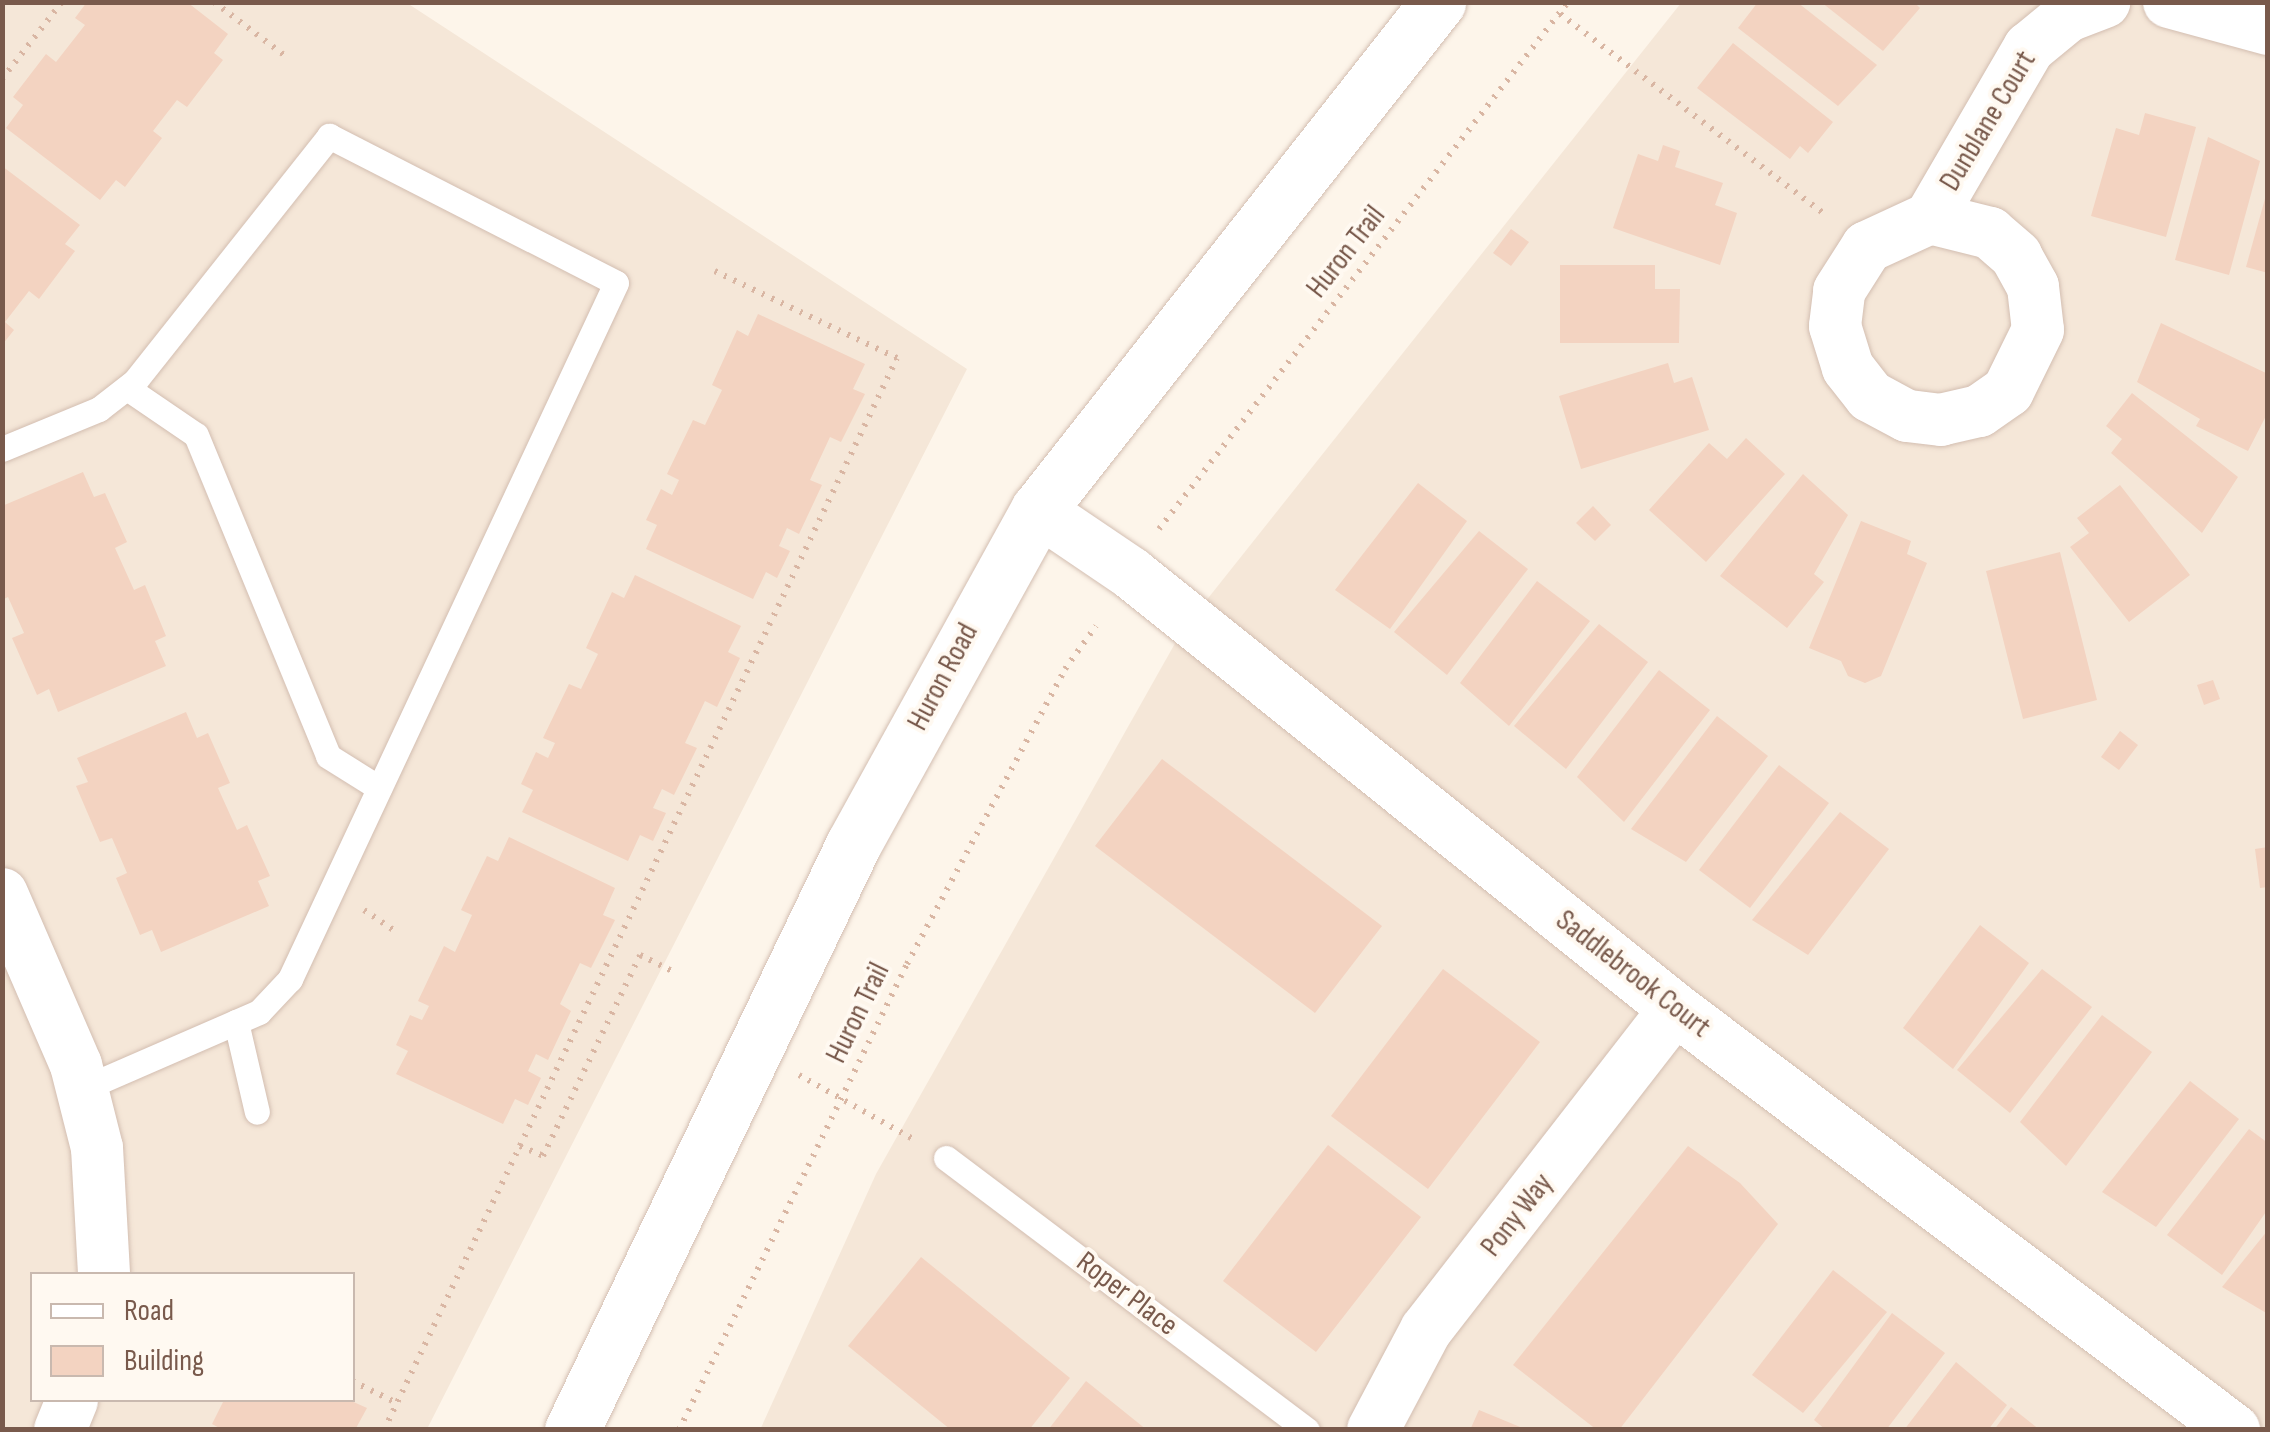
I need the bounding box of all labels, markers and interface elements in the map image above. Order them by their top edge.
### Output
street label: Dunblane Court [1932,45,2044,197]
street label: Huron Trail [1299,199,1393,305]
street label: Huron Road [900,617,986,737]
street label: Saddlebrook Court [1549,903,1717,1045]
street label: Huron Trail [818,957,898,1069]
street label: Pony Way [1473,1166,1561,1264]
street label: Roper Place [1069,1244,1185,1344]
legend [30,1272,355,1402]
text: Road [124,1293,174,1329]
text: Building [124,1343,204,1379]

